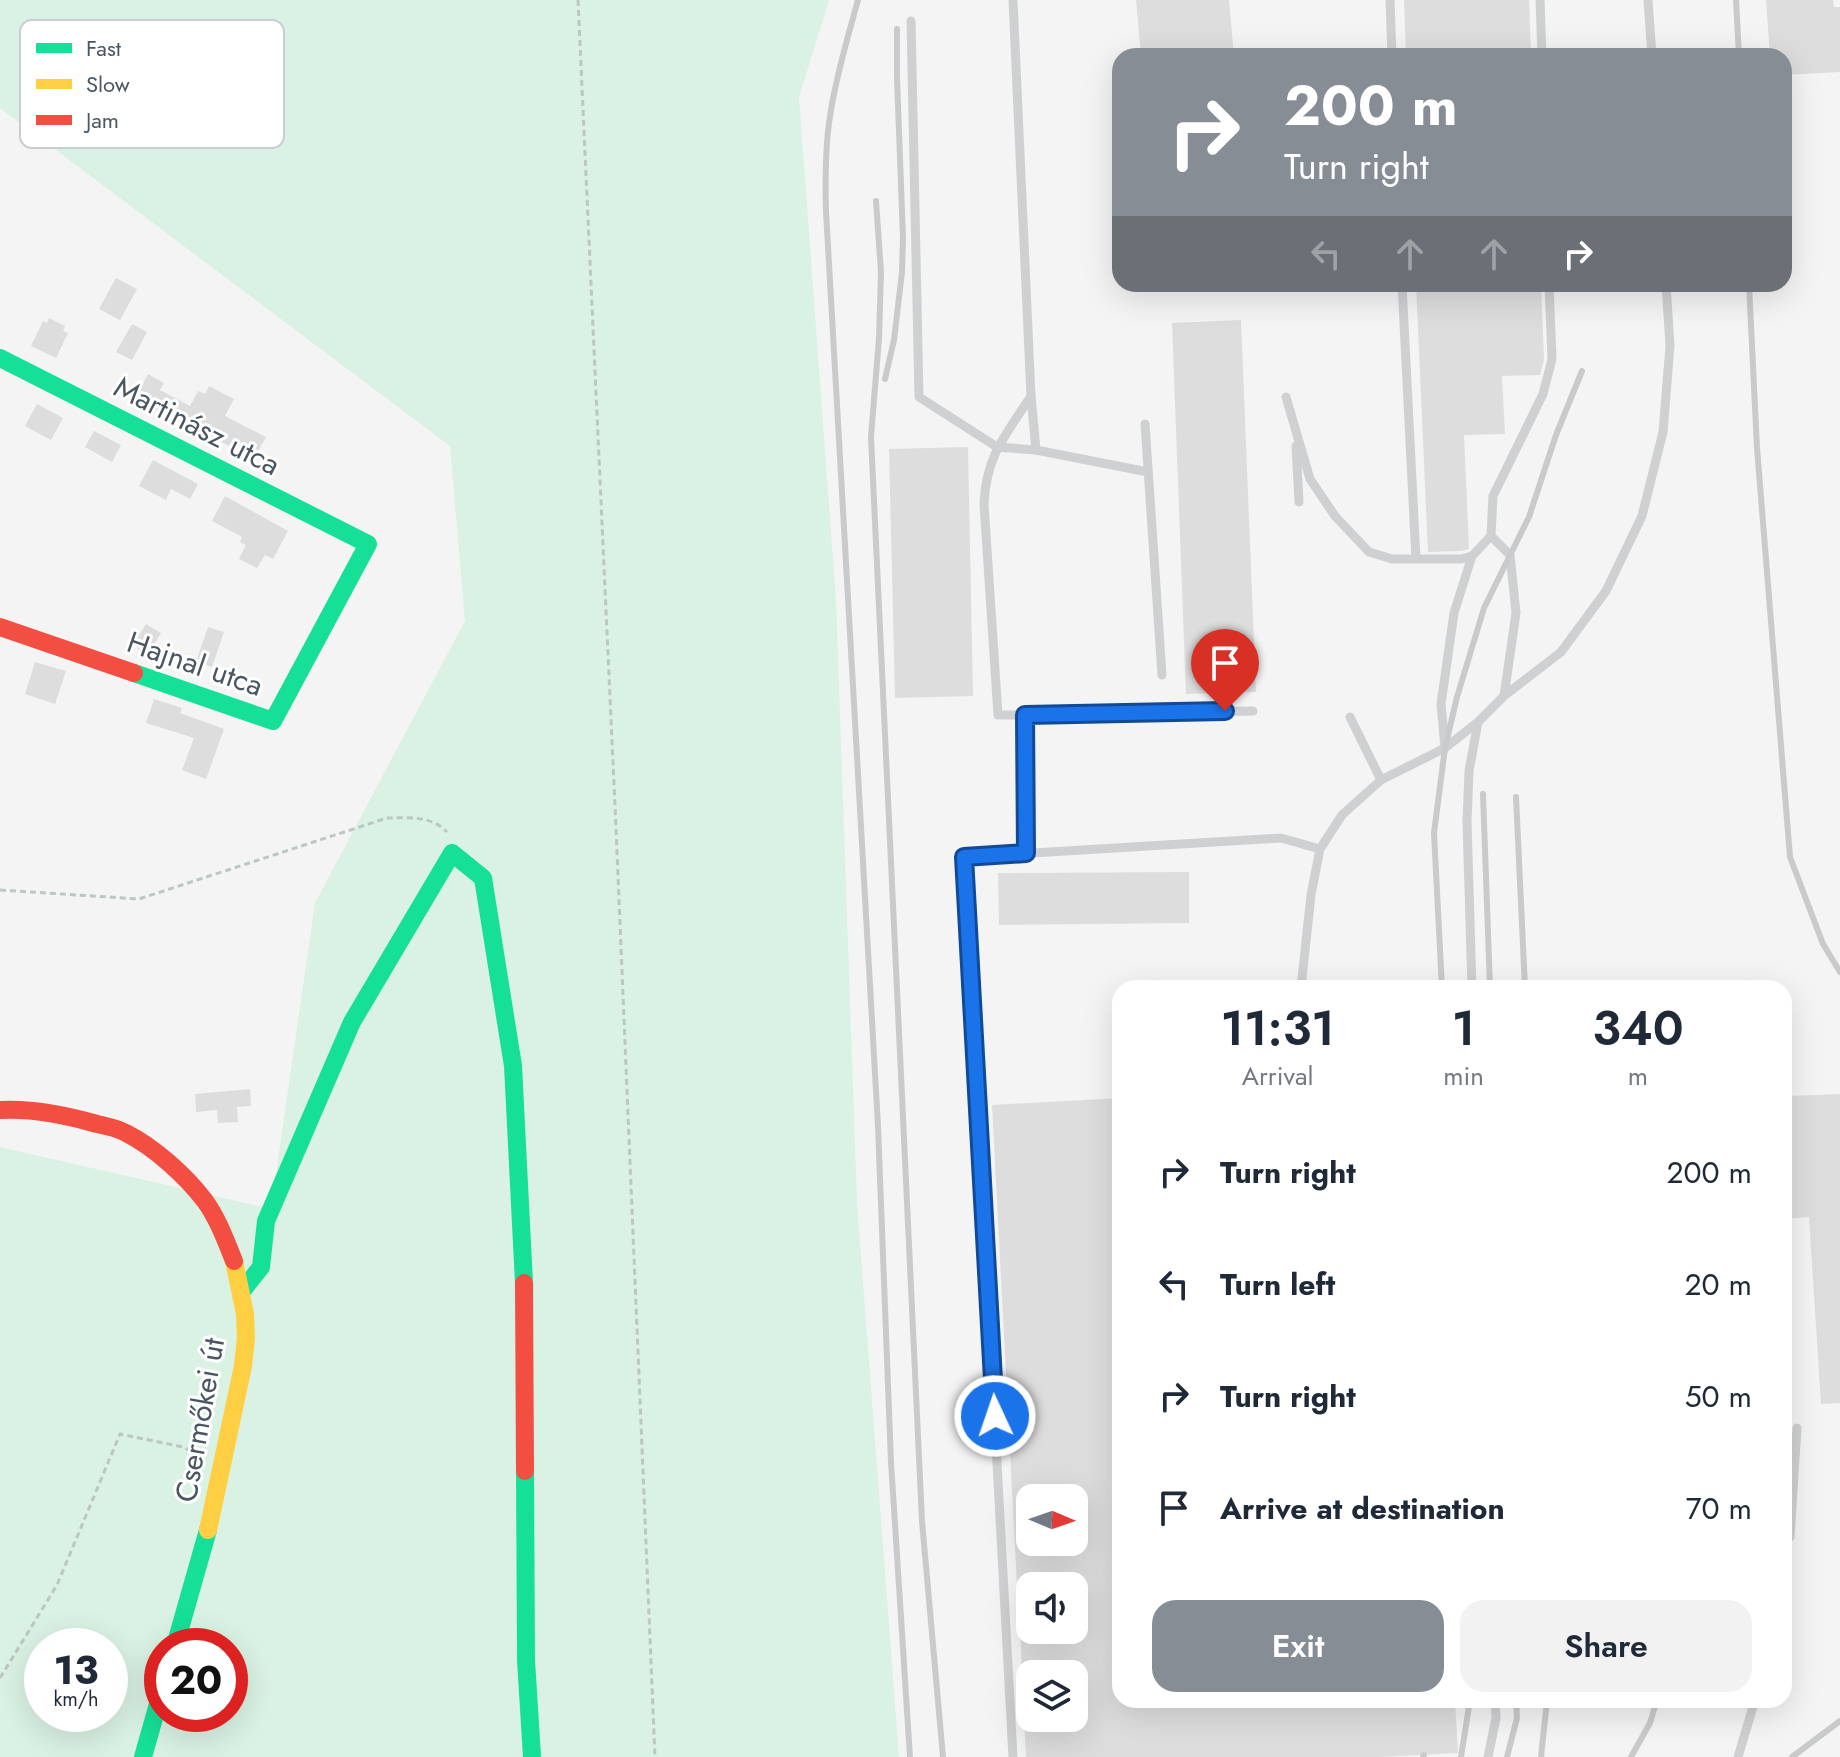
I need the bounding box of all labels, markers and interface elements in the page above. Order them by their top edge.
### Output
legend [20,20,284,148]
text: Fast [86,32,122,64]
text: 200 m [1284,65,1458,146]
text: Slow [86,68,130,100]
icon: right [1152,80,1256,184]
text: Jam [83,104,119,136]
text: Turn right [1284,140,1429,192]
icon: left [1304,232,1348,276]
icon: ahead [1388,232,1432,276]
icon: ahead [1472,232,1516,276]
icon: right [1556,232,1600,276]
street label: Martinász utca [107,365,288,486]
street label: Hajnal utca [121,620,269,707]
pin [1191,629,1259,711]
icon: arrive [1203,641,1247,685]
text: 11:31 [1220,994,1335,1063]
text: 1 [1452,994,1475,1063]
text: 340 [1592,994,1684,1063]
text: Arrival [1242,1057,1313,1095]
text: min [1443,1057,1484,1095]
text: m [1628,1057,1648,1095]
icon: right [1152,1150,1196,1194]
text: Turn right [1220,1151,1356,1194]
text: 200 m [1667,1151,1752,1194]
icon: left [1152,1262,1196,1306]
text: Turn left [1220,1263,1335,1306]
text: 20 m [1685,1263,1752,1306]
street label: Csermőkei út [164,1334,235,1505]
position arrow [953,1374,1037,1458]
icon: right [1152,1374,1196,1418]
text: Turn right [1220,1375,1356,1418]
text: 50 m [1685,1375,1752,1418]
north arrow [1016,1484,1088,1556]
map controls [1016,1484,1088,1732]
icon: arrive [1152,1486,1196,1530]
text: Arrive at destination [1220,1487,1505,1530]
text: 70 m [1686,1487,1752,1530]
button: sound [1016,1572,1088,1644]
button: Exit [1152,1600,1444,1692]
button: Share [1460,1600,1752,1692]
speed limit sign: 20 [144,1628,248,1732]
text: 13 [53,1641,99,1699]
button: layers [1016,1660,1088,1732]
text: km/h [53,1685,99,1714]

